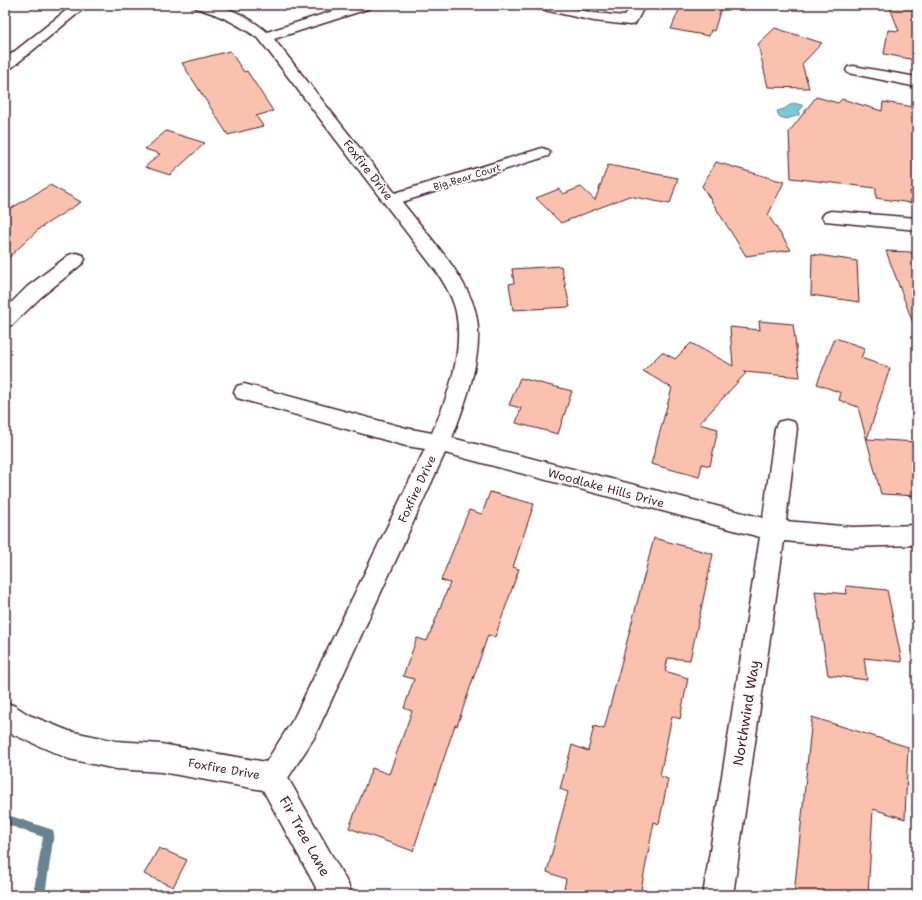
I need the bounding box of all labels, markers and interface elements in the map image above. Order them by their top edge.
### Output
street label: Foxfire Drive [339,136,397,204]
street label: Big Bear Court [432,161,502,193]
street label: Foxfire Drive [394,452,440,525]
street label: Woodlake Hills Drive [546,465,666,511]
street label: Northwind Way [729,659,763,767]
street label: Foxfire Drive [187,755,262,783]
street label: Fir Tree Lane [276,793,335,879]

